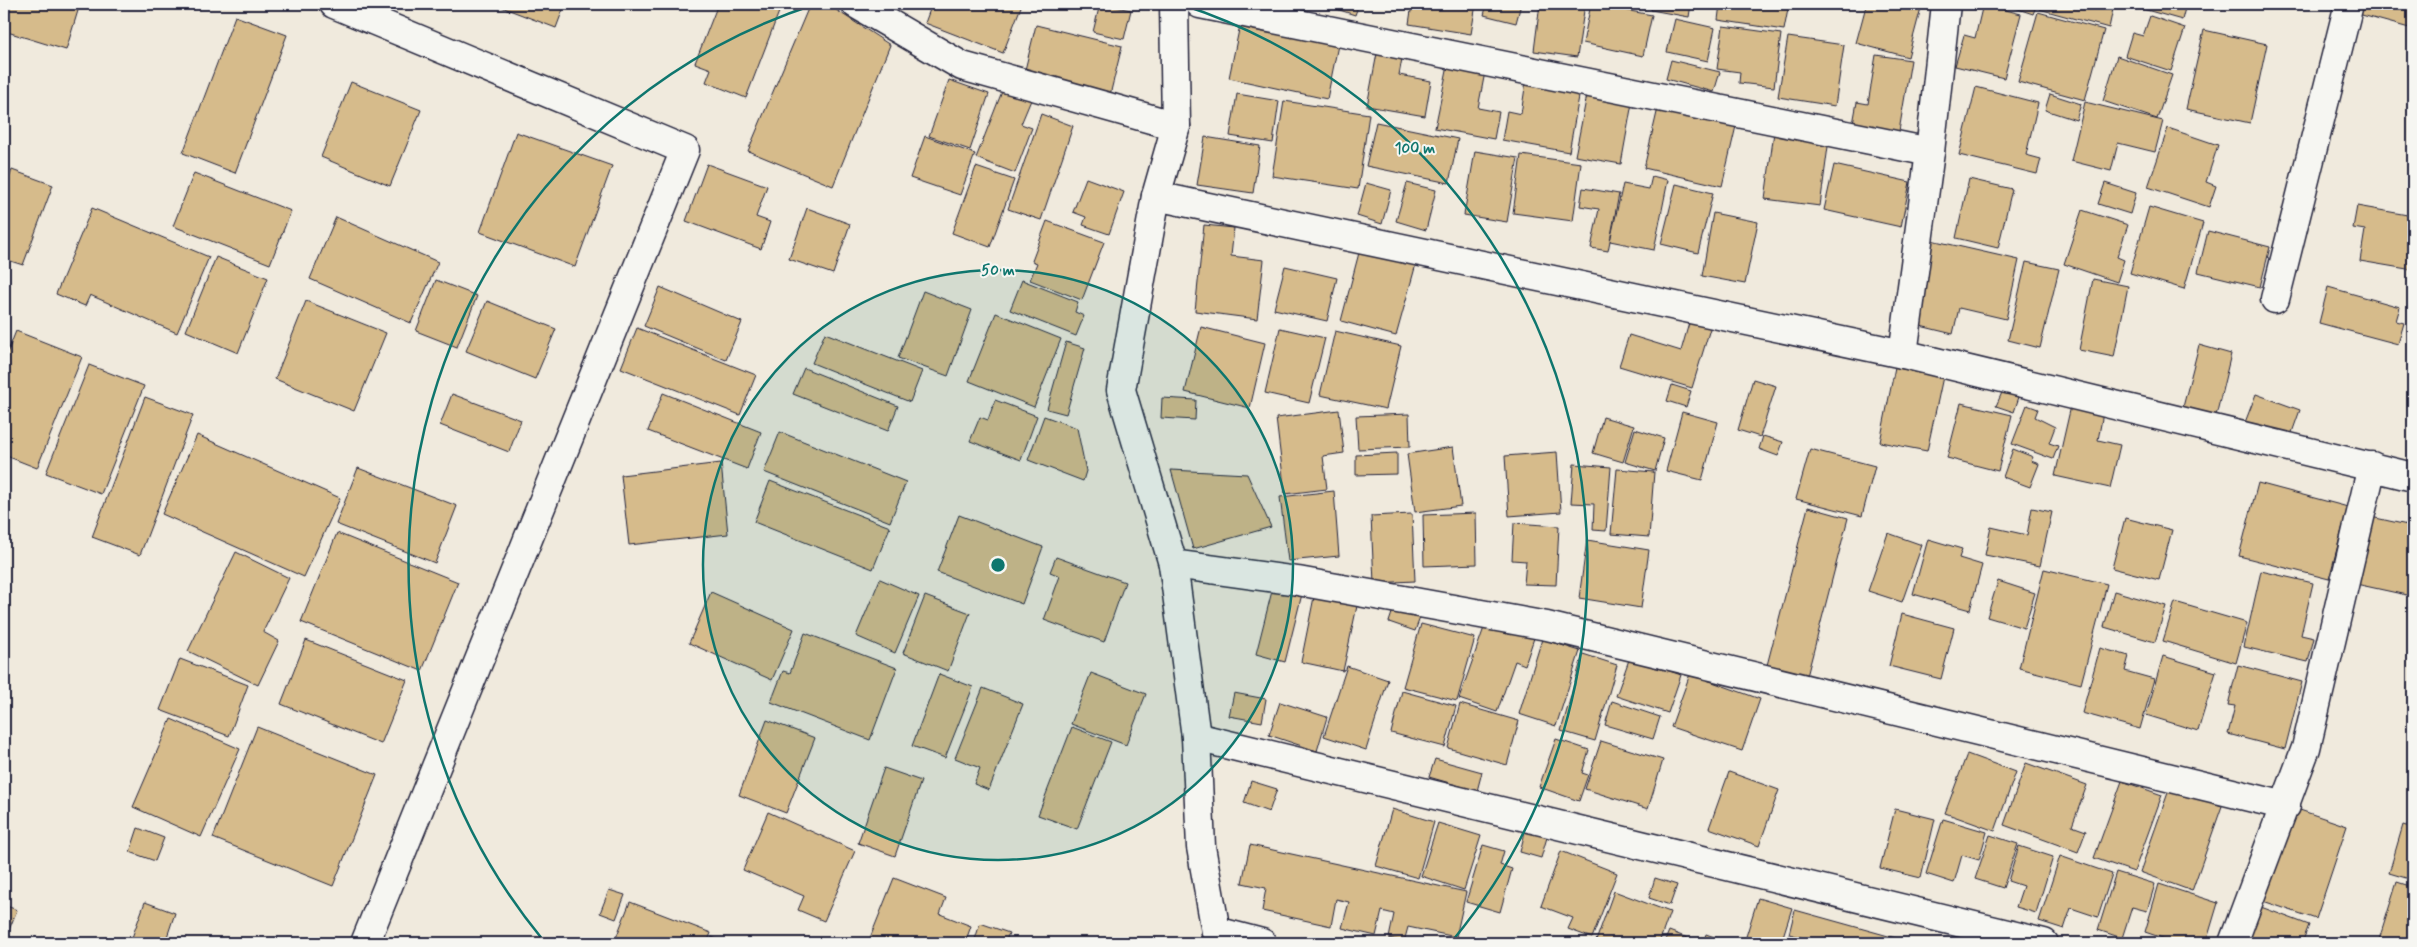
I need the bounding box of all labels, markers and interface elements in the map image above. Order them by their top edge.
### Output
text: 100 m [1395,139,1435,159]
text: 50 m [981,261,1015,281]
centre of rings [989,556,1007,574]

